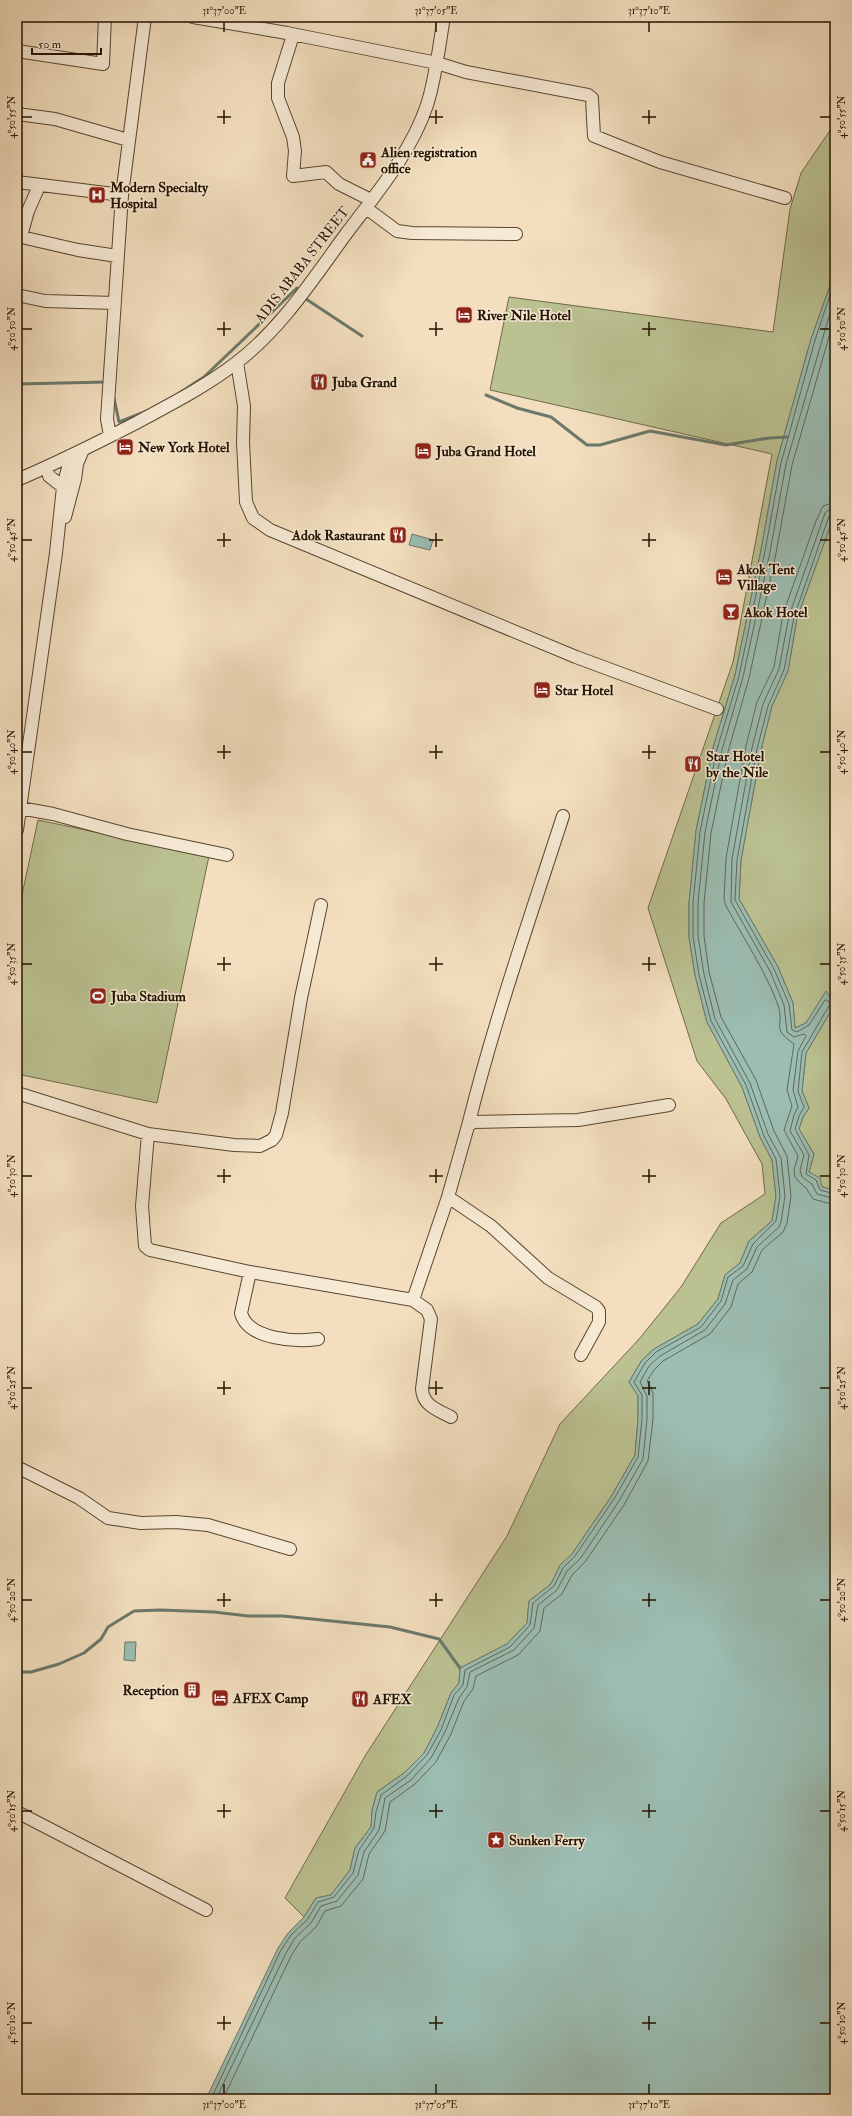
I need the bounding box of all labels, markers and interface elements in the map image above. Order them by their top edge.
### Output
text: 31°37'00"E [202,5,246,17]
text: 31°37'05"E [414,5,458,17]
text: 31°37'10"E [628,5,670,17]
scale bar [32,30,101,56]
text: 50 m [38,37,62,52]
text: 4°50'55"N [6,95,18,139]
text: 4°50'55"N [836,95,848,139]
place label: Alien registration office [380,144,478,177]
public building icon: Alien registration office [358,150,378,170]
place label: Modern Specialty Hospital [109,179,209,213]
hospital icon: Modern Specialty Hospital [87,185,107,205]
street label: ADIS ABABA STREET [251,203,353,327]
hotel icon: River Nile Hotel [454,305,474,325]
text: 4°50'50"N [6,307,18,351]
place label: River Nile Hotel [477,307,572,324]
text: 4°50'50"N [836,307,848,351]
restaurant icon: Juba Grand [309,372,329,392]
place label: Juba Grand [331,374,397,392]
hotel icon: New York Hotel [115,437,135,457]
place label: New York Hotel [137,439,230,456]
hotel icon: Juba Grand Hotel [413,441,433,461]
place label: Juba Grand Hotel [435,443,536,461]
text: 4°50'45"N [6,518,18,562]
text: 4°50'45"N [836,518,848,562]
restaurant icon: Adok Rastaurant [388,525,408,545]
place label: Adok Rastaurant [291,527,385,544]
place label: Akok Tent Village [736,561,795,595]
hotel icon: Akok Tent Village [714,567,734,587]
bar icon: Akok Hotel [721,602,741,622]
place label: Akok Hotel [743,604,808,621]
hotel icon: Star Hotel [532,680,552,700]
place label: Star Hotel [555,682,614,699]
text: 4°50'40"N [6,730,18,774]
text: 4°50'40"N [836,730,848,774]
place label: Star Hotel by the Nile [705,748,768,782]
restaurant icon: Star Hotel by the Nile [683,754,703,774]
text: 4°50'35"N [6,943,18,985]
text: 4°50'35"N [836,943,848,985]
sports icon: Juba Stadium [88,986,108,1006]
place label: Juba Stadium [110,988,186,1006]
text: 4°50'30"N [6,1154,18,1198]
text: 4°50'30"N [836,1154,848,1198]
text: 4°50'25"N [6,1366,18,1410]
text: 4°50'25"N [836,1366,848,1410]
text: 4°50'20"N [6,1578,18,1622]
text: 4°50'20"N [836,1578,848,1622]
building icon: Reception [182,1680,202,1700]
place label: Reception [123,1682,180,1700]
hotel icon: AFEX Camp [210,1688,230,1708]
restaurant icon: AFEX [350,1689,370,1709]
place label: AFEX Camp [232,1690,308,1708]
place label: AFEX [372,1691,412,1708]
text: 4°50'15"N [6,1790,18,1832]
text: 4°50'15"N [836,1790,848,1832]
place icon: Sunken Ferry [486,1830,506,1850]
place label: Sunken Ferry [509,1832,585,1850]
text: 4°50'10"N [6,2002,18,2044]
text: 4°50'10"N [836,2002,848,2044]
text: 31°37'00"E [202,2099,246,2111]
text: 31°37'05"E [414,2099,458,2111]
text: 31°37'10"E [628,2099,670,2111]

